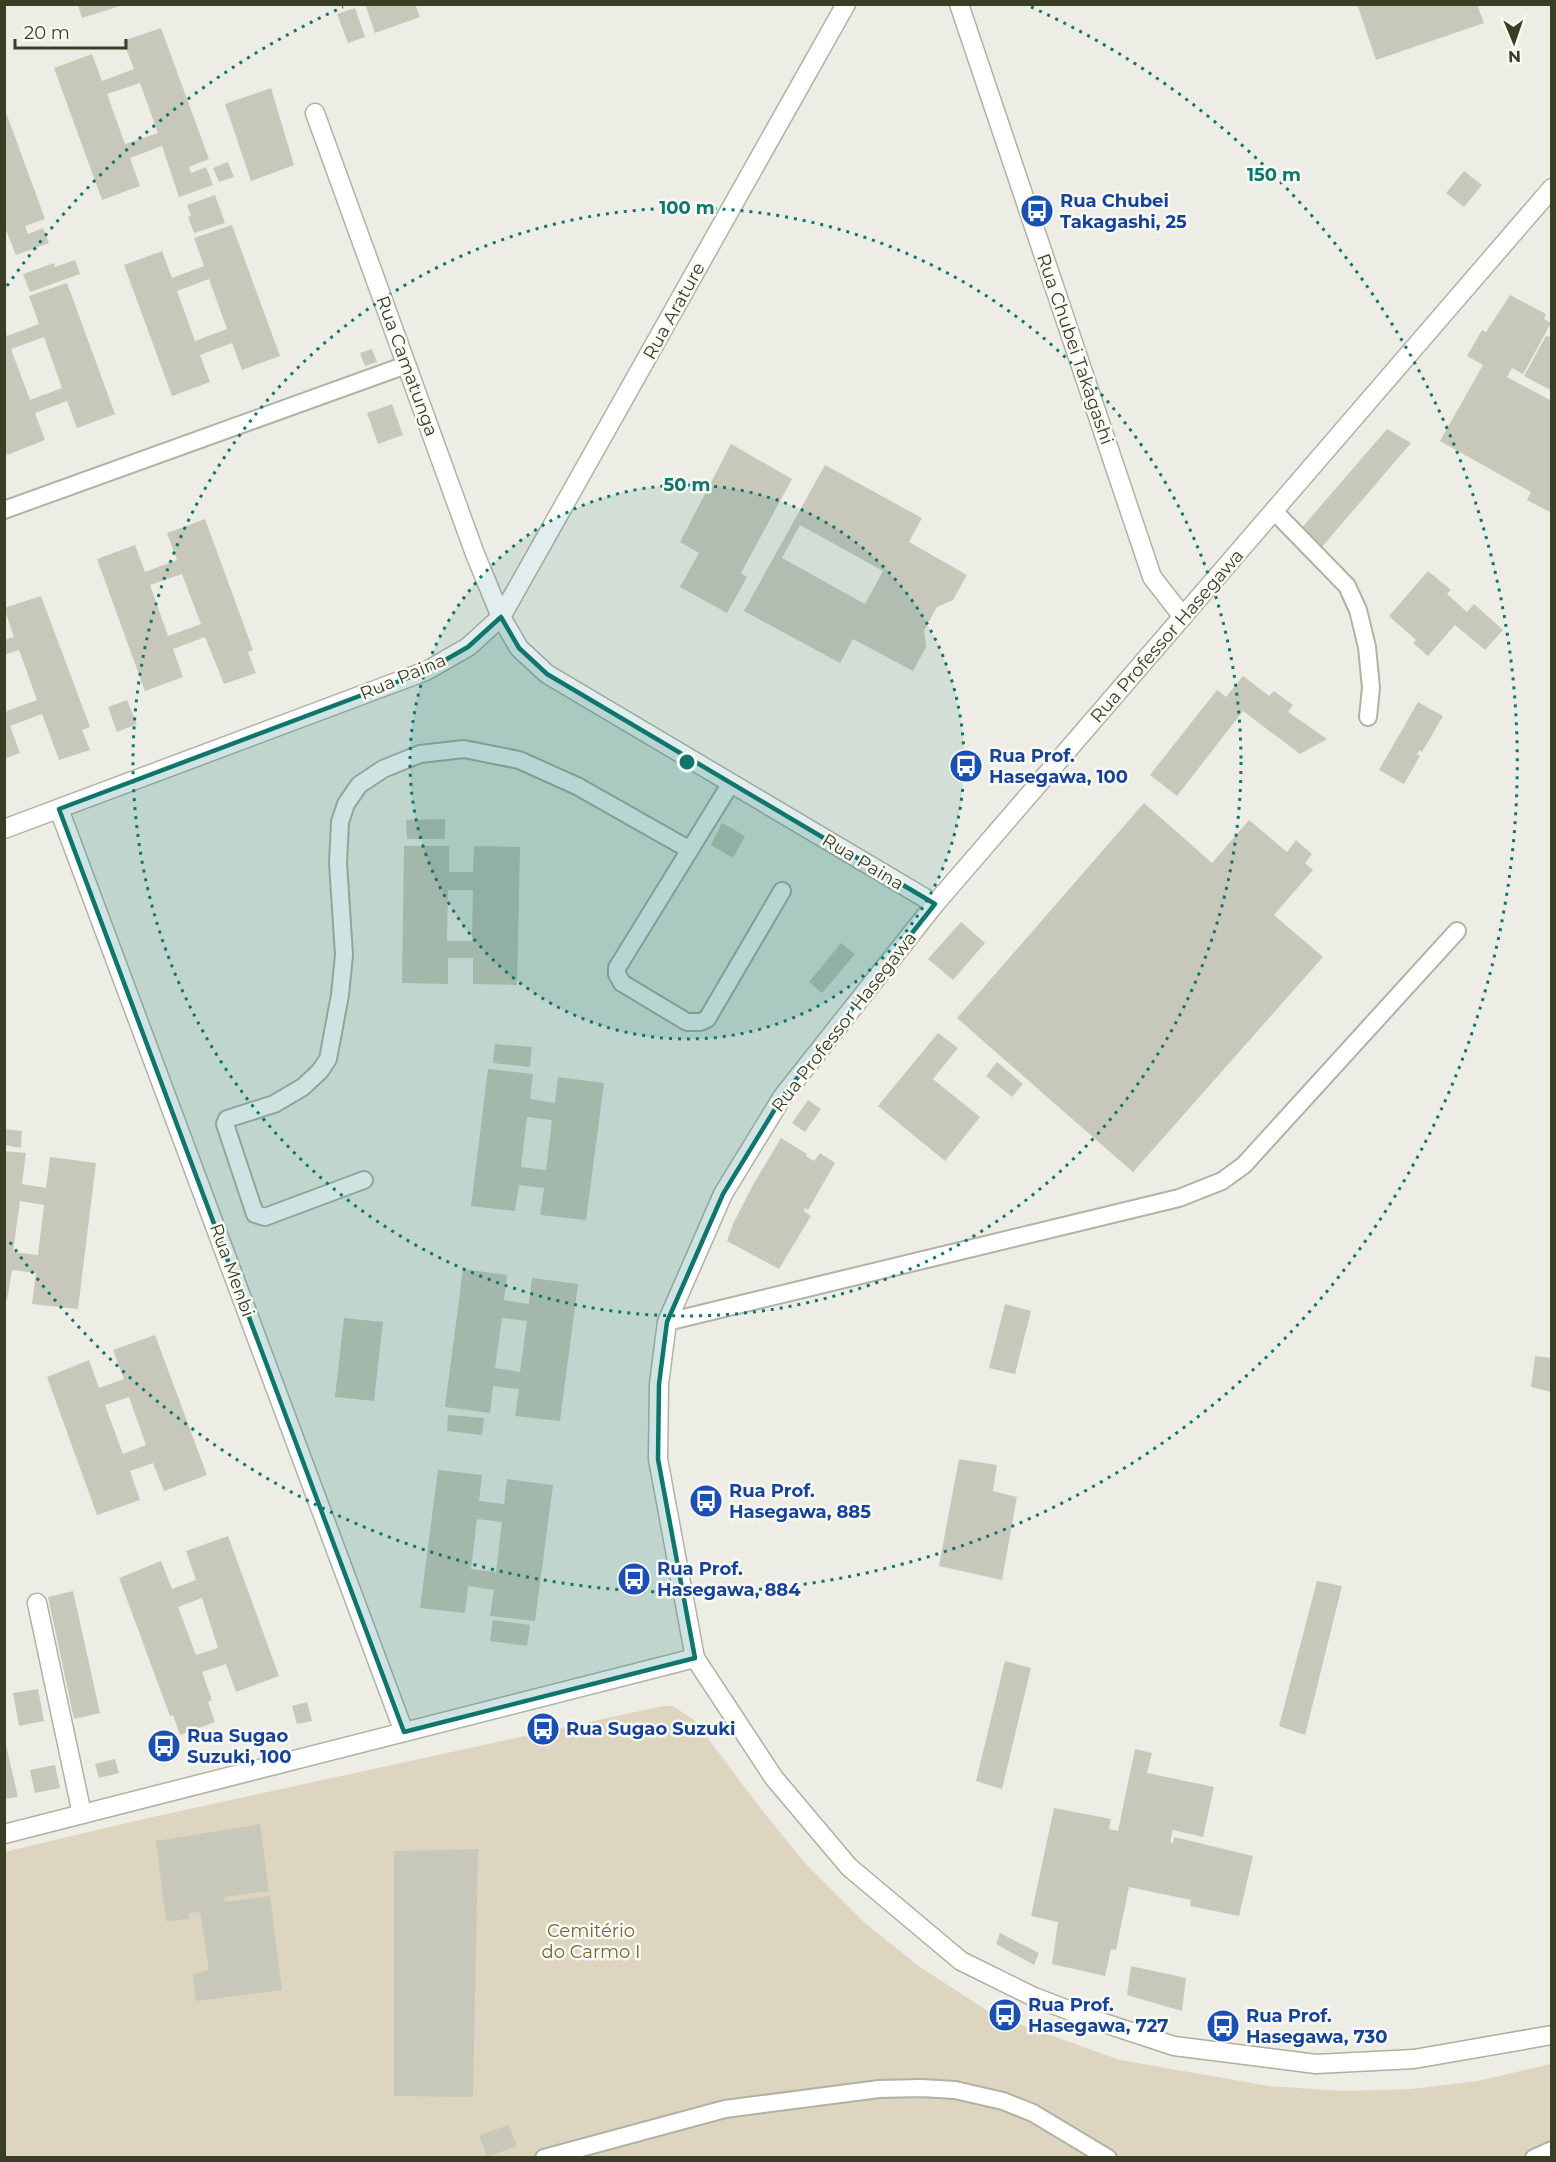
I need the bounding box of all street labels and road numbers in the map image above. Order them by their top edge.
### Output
street label: Rua Chubei Takagashi [1032,251,1118,447]
street label: Rua Arature [638,258,710,363]
street label: Rua Camatunga [371,293,443,439]
street label: Rua Professor Hasegawa [1086,545,1248,727]
street label: Rua Paina [357,649,449,705]
street label: Rua Paina [818,829,908,895]
street label: Rua Professor Hasegawa [767,928,921,1116]
street label: Rua Menbi [205,1220,259,1320]

